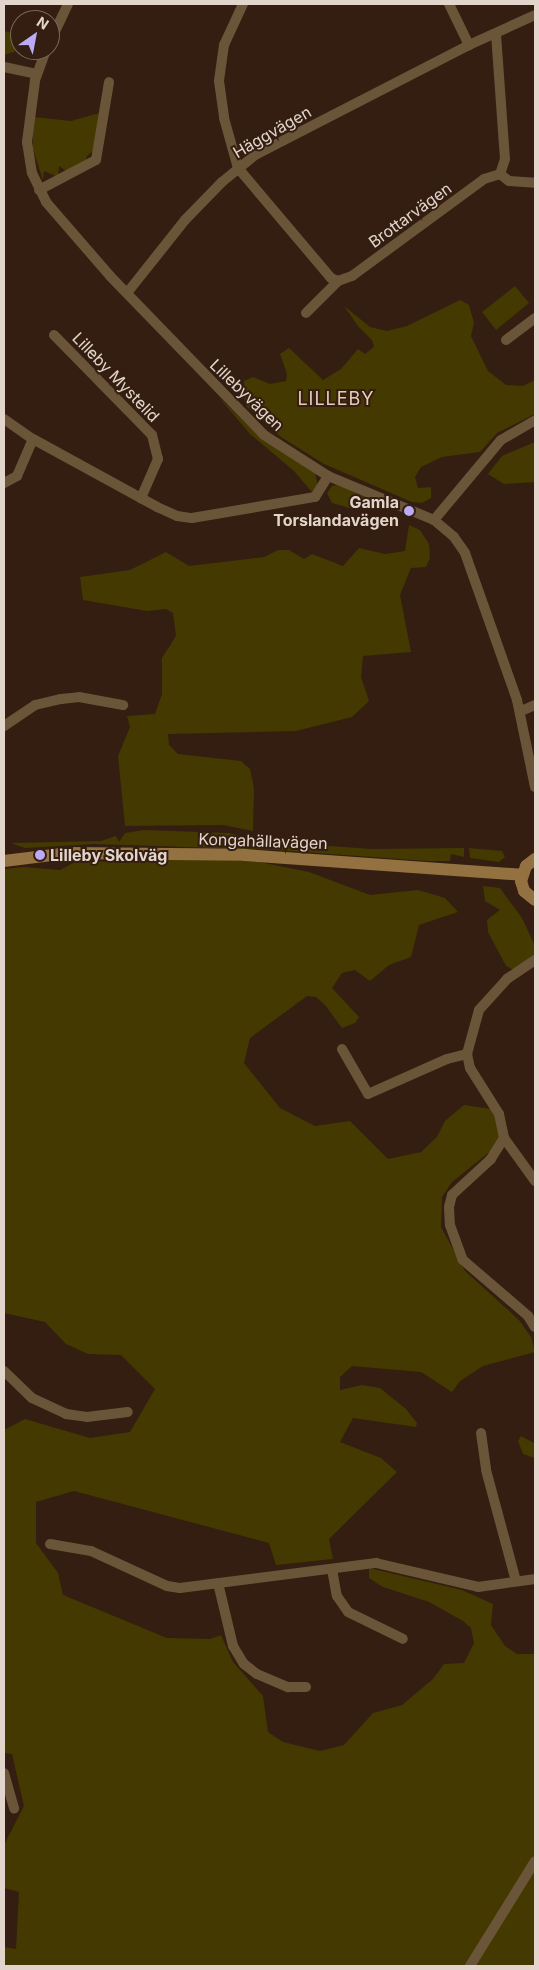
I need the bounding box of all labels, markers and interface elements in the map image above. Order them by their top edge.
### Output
north arrow [10,10,60,60]
text: N [34,13,52,33]
street label: Häggvägen [230,102,314,162]
street label: Brottarvägen [365,179,455,251]
street label: Lilleby Mystelid [68,328,164,426]
street label: Lillebyvägen [206,355,288,435]
district label: LILLEBY [297,388,375,410]
place label: Gamla Torslandavägen [273,492,399,530]
marker: Gamla Torslandavägen [403,505,415,517]
street label: Kongahällavägen [198,829,328,853]
place label: Lilleby Skolväg [50,845,167,865]
marker: Lilleby Skolväg [34,849,46,861]

